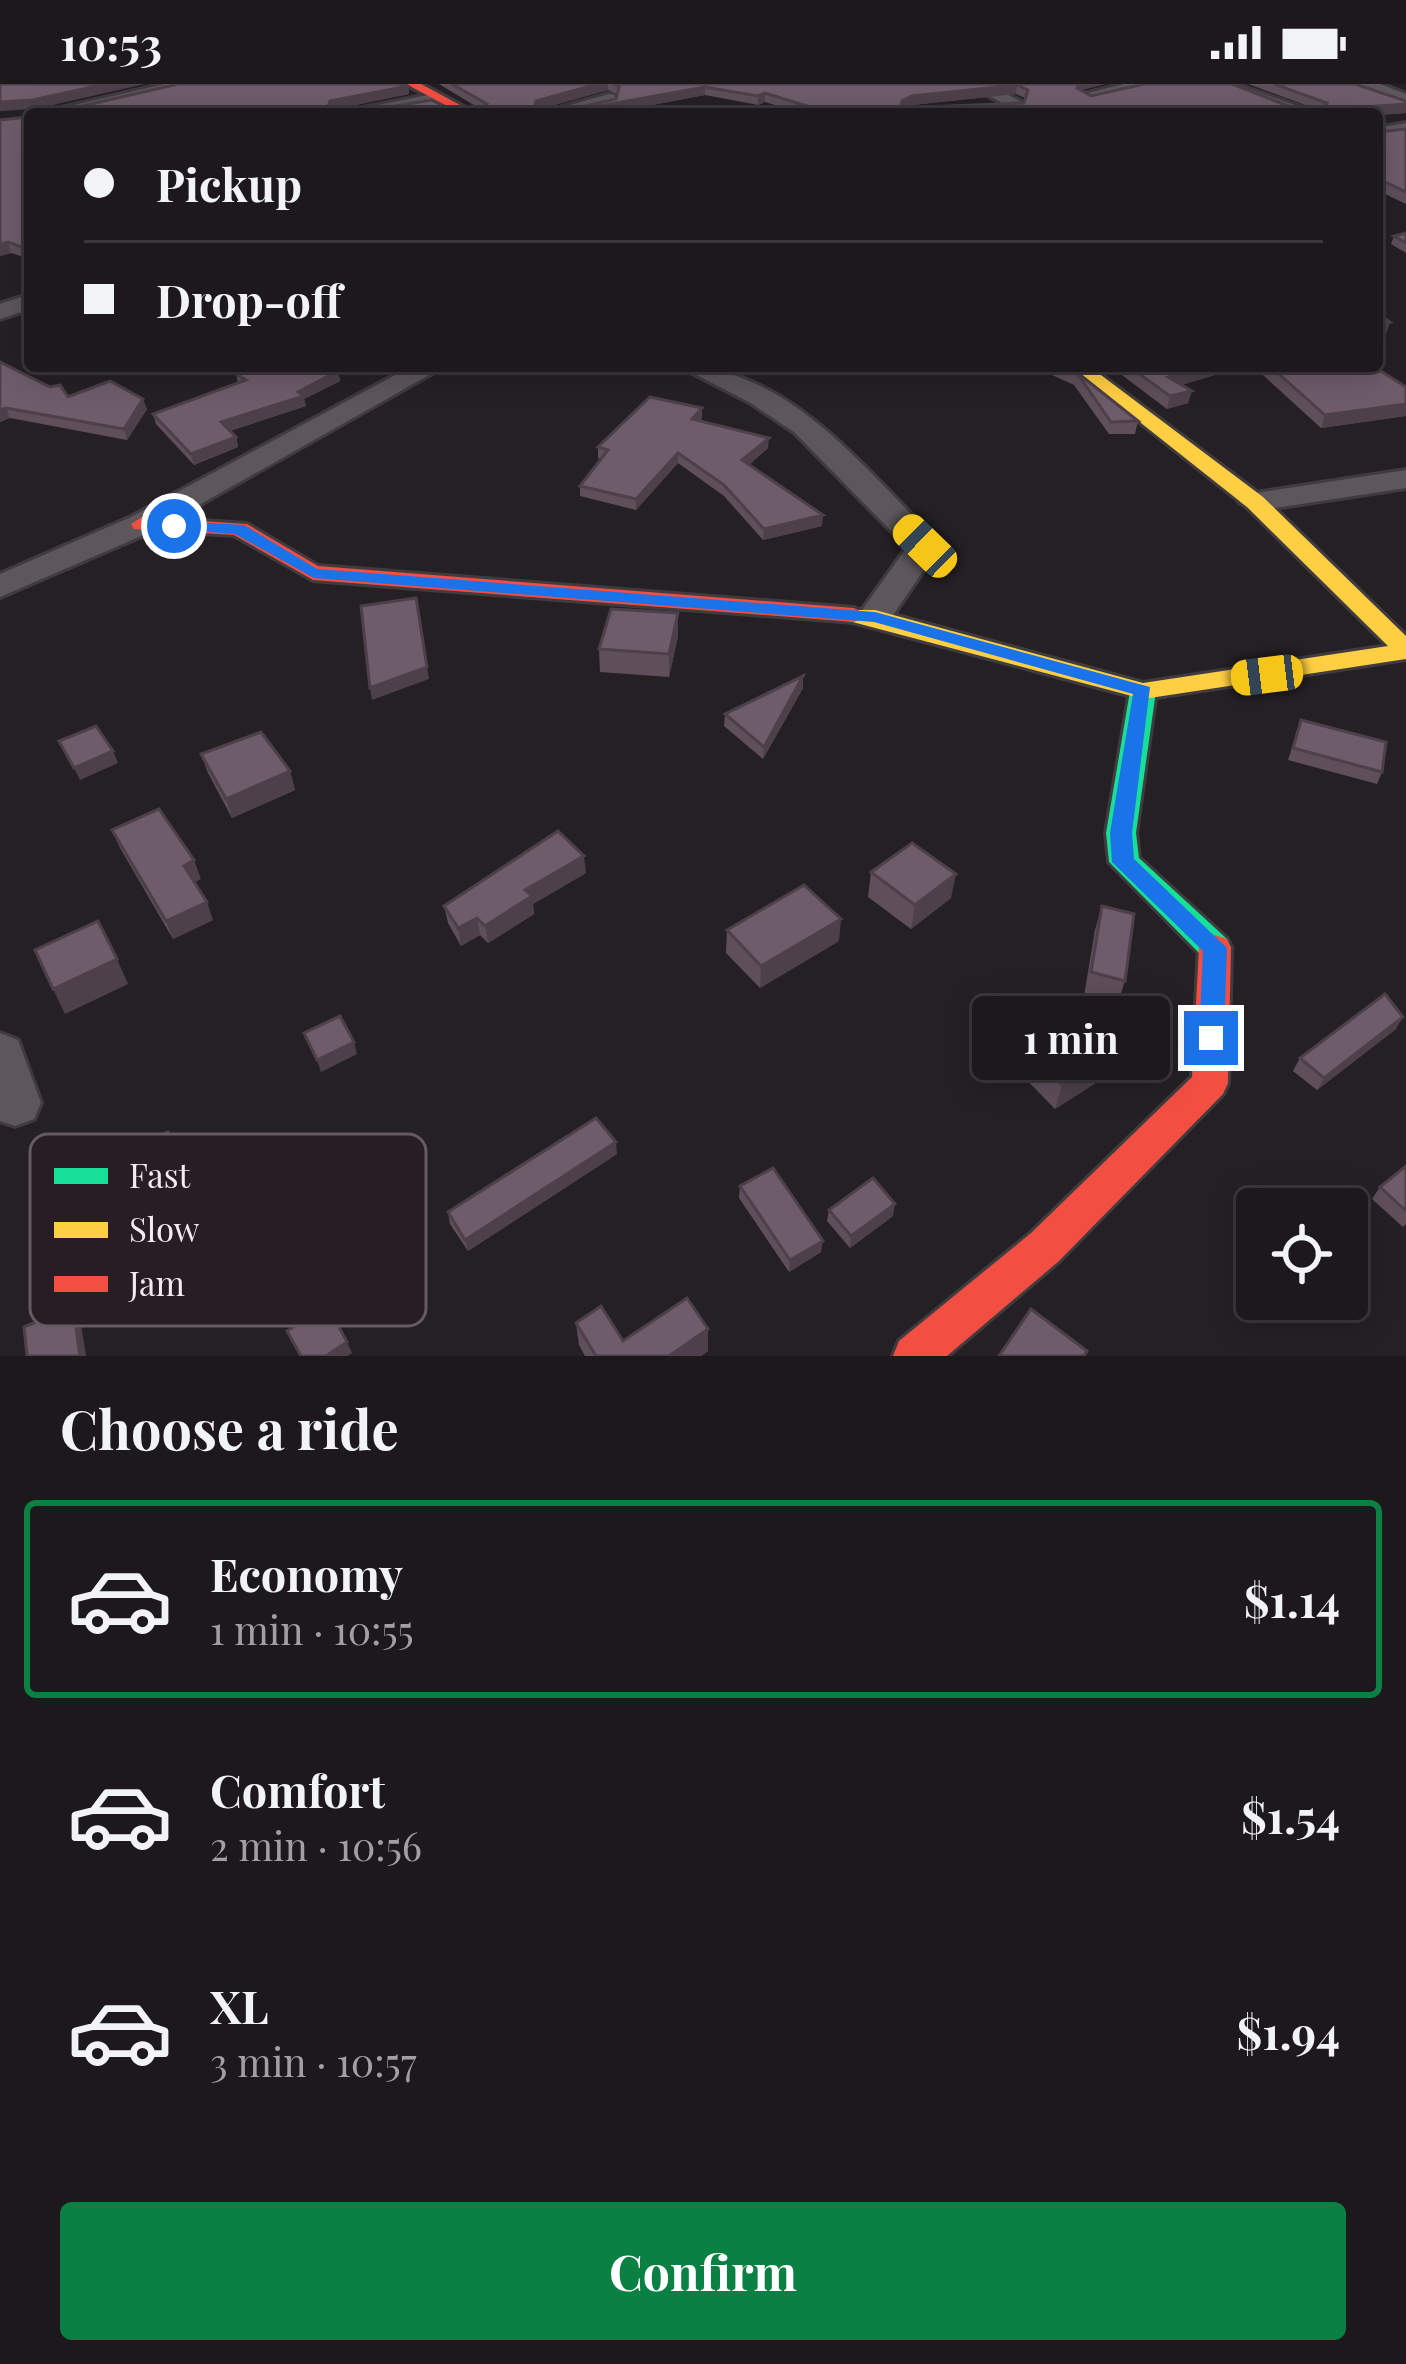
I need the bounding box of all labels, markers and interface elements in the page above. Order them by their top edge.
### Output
text: 10:53 [60,12,162,72]
text: Pickup [156,153,302,213]
text: Drop-off [156,269,342,329]
route start [147,499,201,553]
car [887,508,963,584]
car [1229,653,1305,697]
callout: 1 min [971,996,1169,1080]
route end [1184,1011,1238,1065]
text: 1 min [1023,1012,1119,1064]
legend [30,1134,426,1326]
text: Fast [129,1152,191,1196]
map controls [1236,1188,1368,1320]
button: locate [1236,1188,1368,1320]
text: Slow [129,1206,200,1250]
text: Jam [128,1260,185,1304]
text: Choose a ride [60,1392,399,1464]
text: Economy [210,1543,403,1603]
icon: car [66,1545,174,1653]
text: $1.14 [1244,1569,1340,1629]
text: 1 min · 10:55 [210,1603,414,1655]
text: Comfort [210,1759,385,1819]
icon: car [66,1761,174,1869]
text: $1.54 [1241,1785,1340,1845]
text: 2 min · 10:56 [210,1819,422,1871]
text: XL [210,1975,269,2035]
icon: car [66,1977,174,2085]
text: $1.94 [1236,2001,1340,2061]
text: 3 min · 10:57 [210,2035,417,2087]
button: Confirm [60,2202,1346,2340]

